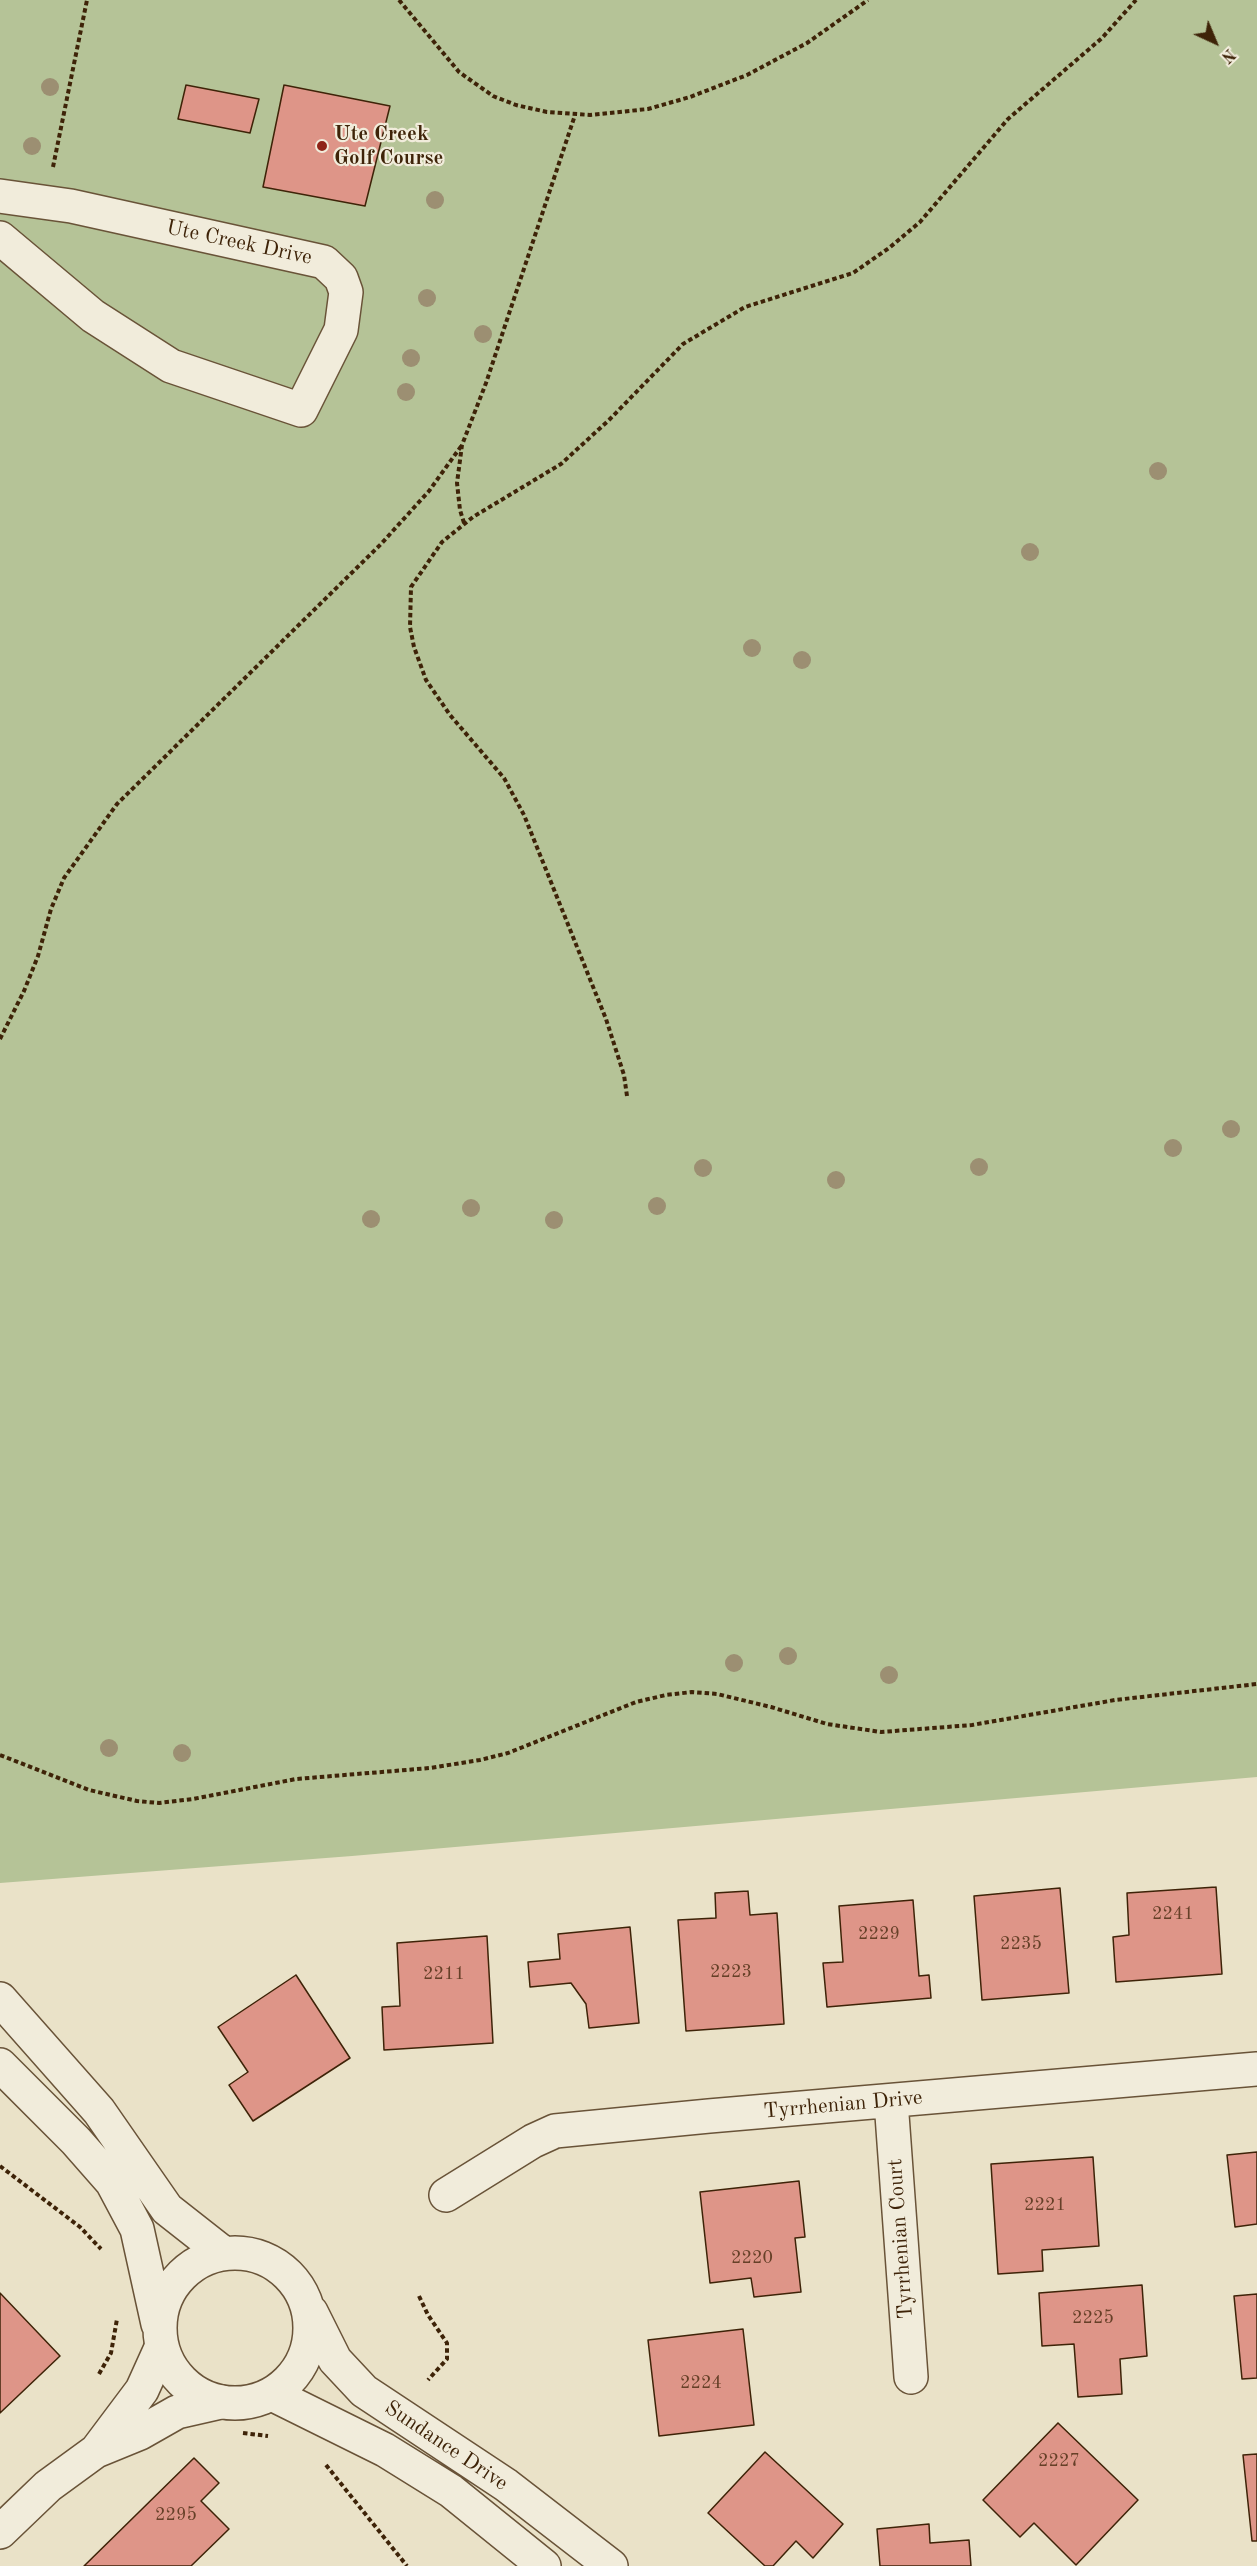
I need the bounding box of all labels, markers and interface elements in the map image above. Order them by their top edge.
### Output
north arrow [1185,12,1245,72]
text: N [1218,45,1237,65]
place label: Ute Creek Golf Course [334,121,443,171]
marker: Ute Creek Golf Course [315,139,329,153]
street label: Ute Creek Drive [164,215,314,271]
house number: 2241 [1152,1903,1194,1925]
house number: 2229 [858,1923,900,1945]
house number: 2235 [1000,1933,1042,1955]
house number: 2223 [710,1961,752,1983]
house number: 2211 [423,1963,465,1985]
street label: Tyrrhenian Drive [762,2085,924,2125]
street label: Tyrrhenian Court [883,2158,919,2320]
house number: 2221 [1024,2194,1066,2216]
house number: 2220 [731,2247,773,2269]
house number: 2225 [1072,2307,1114,2329]
house number: 2224 [680,2372,722,2394]
street label: Sundance Drive [380,2395,512,2497]
house number: 2227 [1038,2450,1080,2472]
house number: 2295 [155,2504,197,2526]

